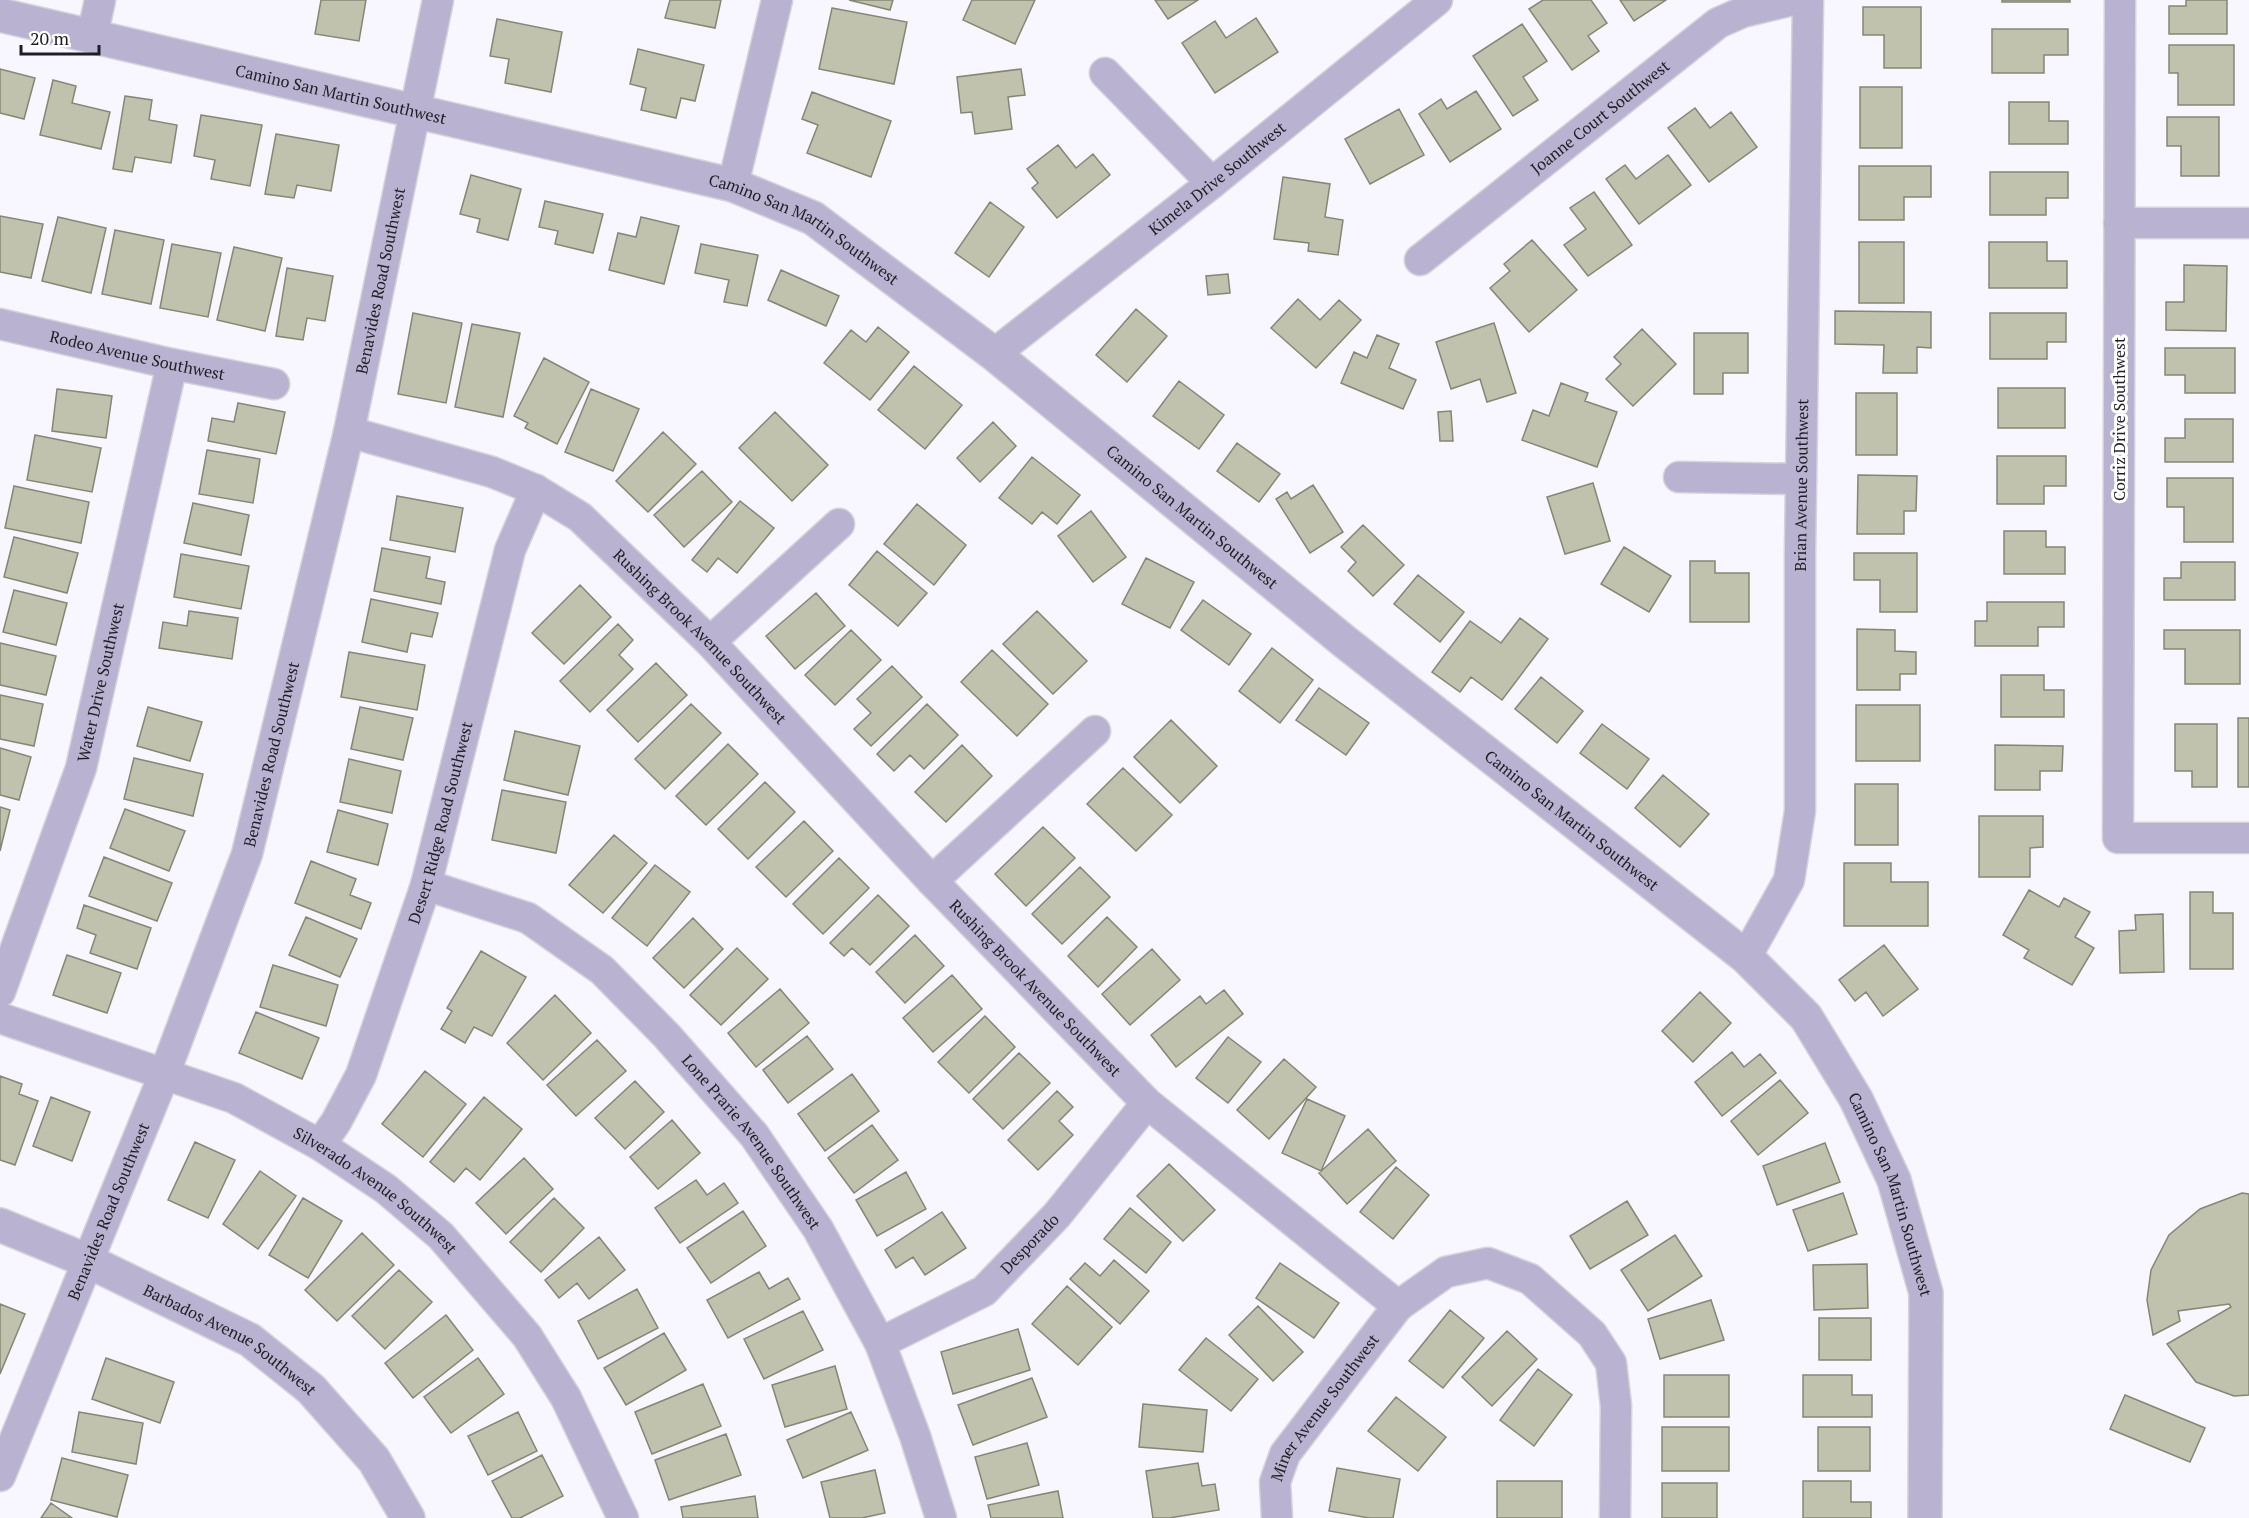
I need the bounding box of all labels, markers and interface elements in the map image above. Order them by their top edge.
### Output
scale bar [21,18,99,56]
text: 20 m [30,26,70,50]
street label: Joanne Court Southwest [1526,55,1674,179]
street label: Camino San Martin Southwest [233,59,449,129]
street label: Kimela Drive Southwest [1144,116,1290,240]
street label: Camino San Martin Southwest [707,169,904,290]
street label: Benavides Road Southwest [350,185,410,376]
street label: Rodeo Avenue Southwest [48,325,227,385]
street label: Corriz Drive Southwest [2108,337,2130,501]
street label: Brian Avenue Southwest [1789,398,1813,571]
street label: Camino San Martin Southwest [1102,440,1283,594]
street label: Rushing Brook Avenue Southwest [608,544,792,729]
street label: Water Drive Southwest [72,601,129,764]
street label: Benavides Road Southwest [238,659,304,849]
street label: Desert Ridge Road Southwest [403,719,478,927]
street label: Camino San Martin Southwest [1480,745,1664,896]
street label: Rushing Brook Avenue Southwest [945,895,1126,1081]
street label: Lone Prarie Avenue Southwest [677,1049,826,1234]
street label: Camino San Martin Southwest [1843,1088,1937,1299]
street label: Benavides Road Southwest [62,1119,154,1303]
street label: Silverado Avenue Southwest [290,1122,463,1259]
street label: Desporado [995,1208,1064,1279]
street label: Barbados Avenue Southwest [140,1279,322,1400]
street label: Miner Avenue Southwest [1265,1329,1384,1484]

